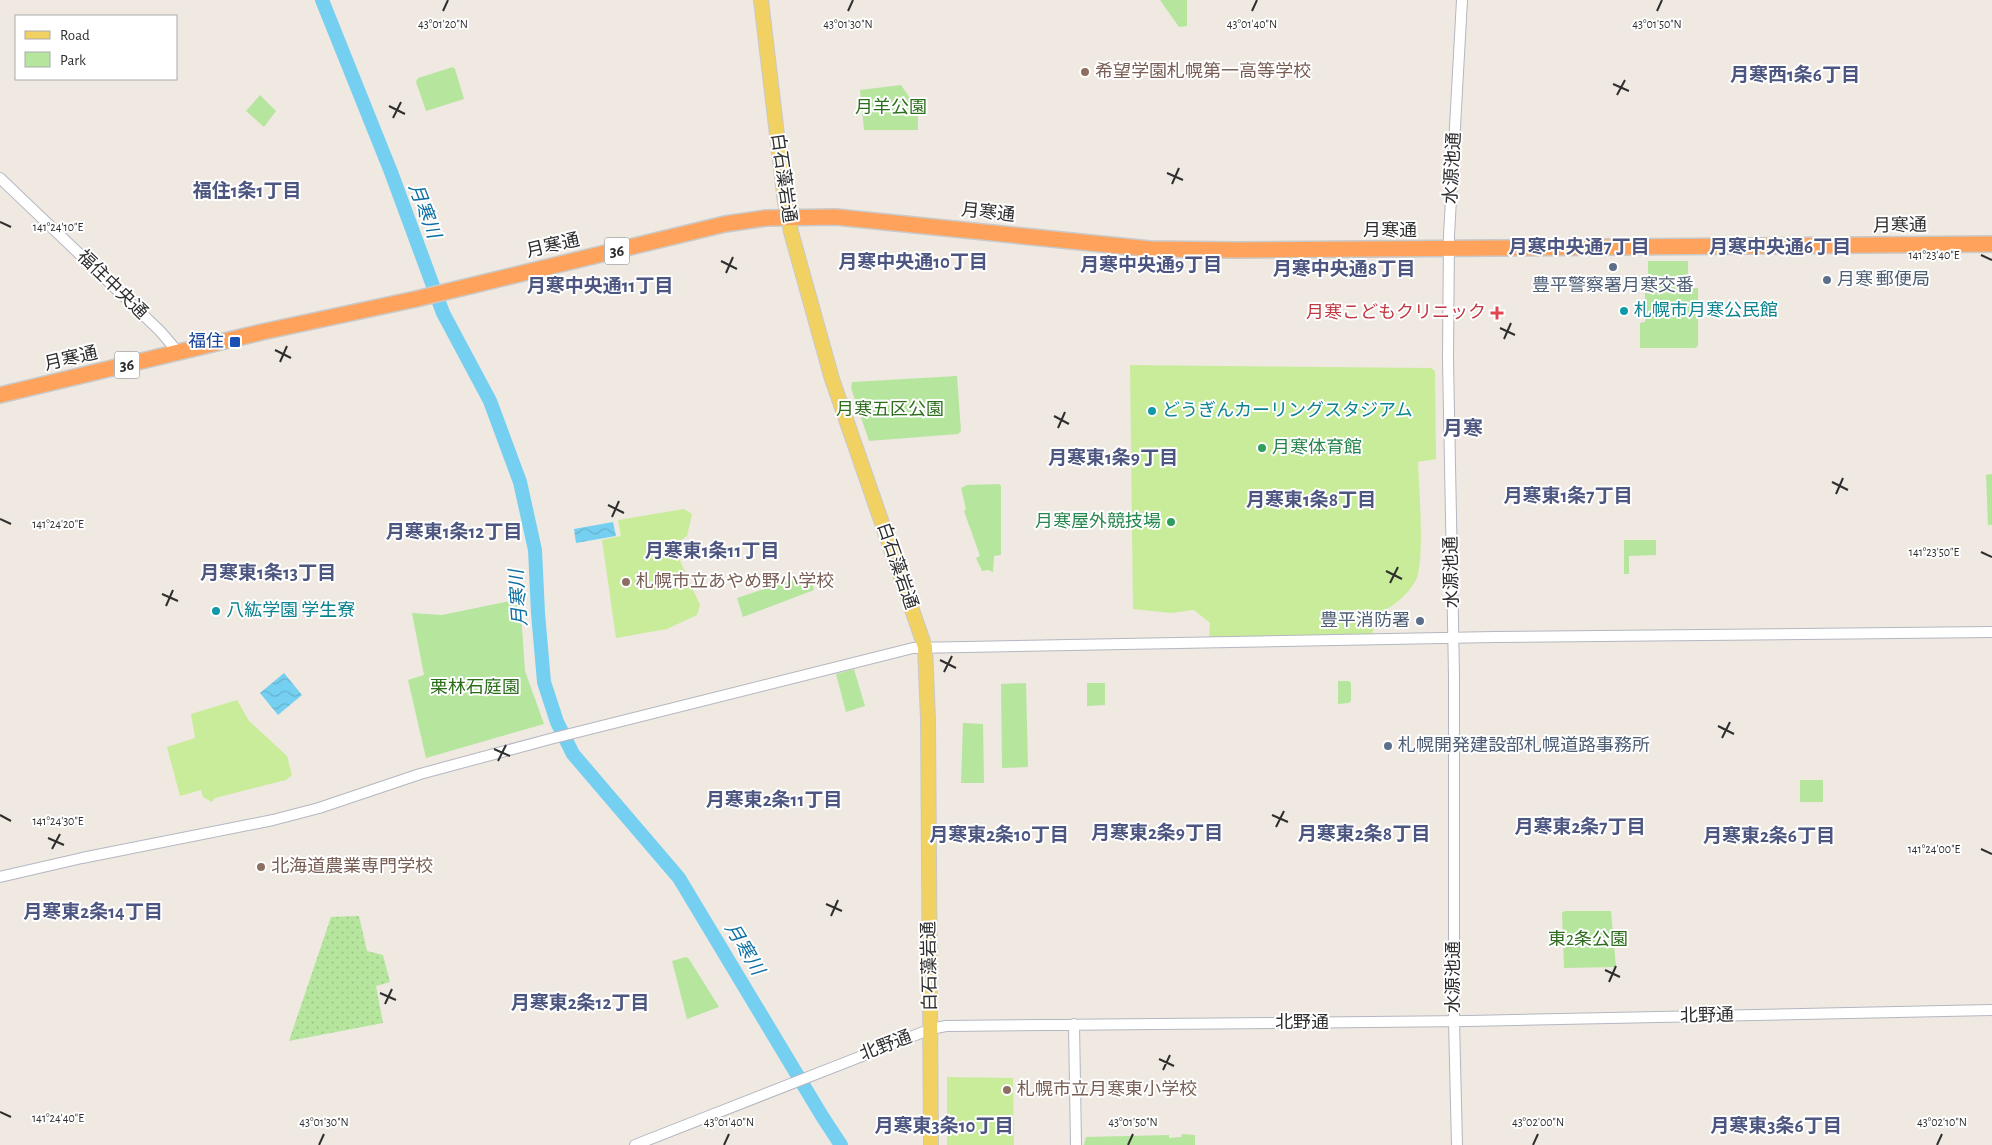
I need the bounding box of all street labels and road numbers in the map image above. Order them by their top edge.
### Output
street label: 白石藻岩通 [768,132,800,224]
street label: 水源池通 [1441,132,1464,204]
street label: 月寒通 [960,200,1016,225]
street label: 月寒通 [1873,216,1927,235]
street label: 月寒通 [1363,221,1417,240]
street label: 月寒通 [524,230,581,261]
road number: 36 [604,238,630,264]
street label: 福住中央通 [73,247,151,323]
street label: 月寒通 [42,343,99,374]
road number: 36 [114,352,140,378]
street label: 白石藻岩通 [874,520,922,611]
street label: 水源池通 [1441,536,1462,608]
street label: 白石藻岩通 [918,921,940,1011]
street label: 水源池通 [1444,941,1463,1013]
street label: 北野通 [1680,1005,1734,1025]
street label: 北野通 [1275,1012,1329,1032]
street label: 北野通 [857,1026,914,1064]

